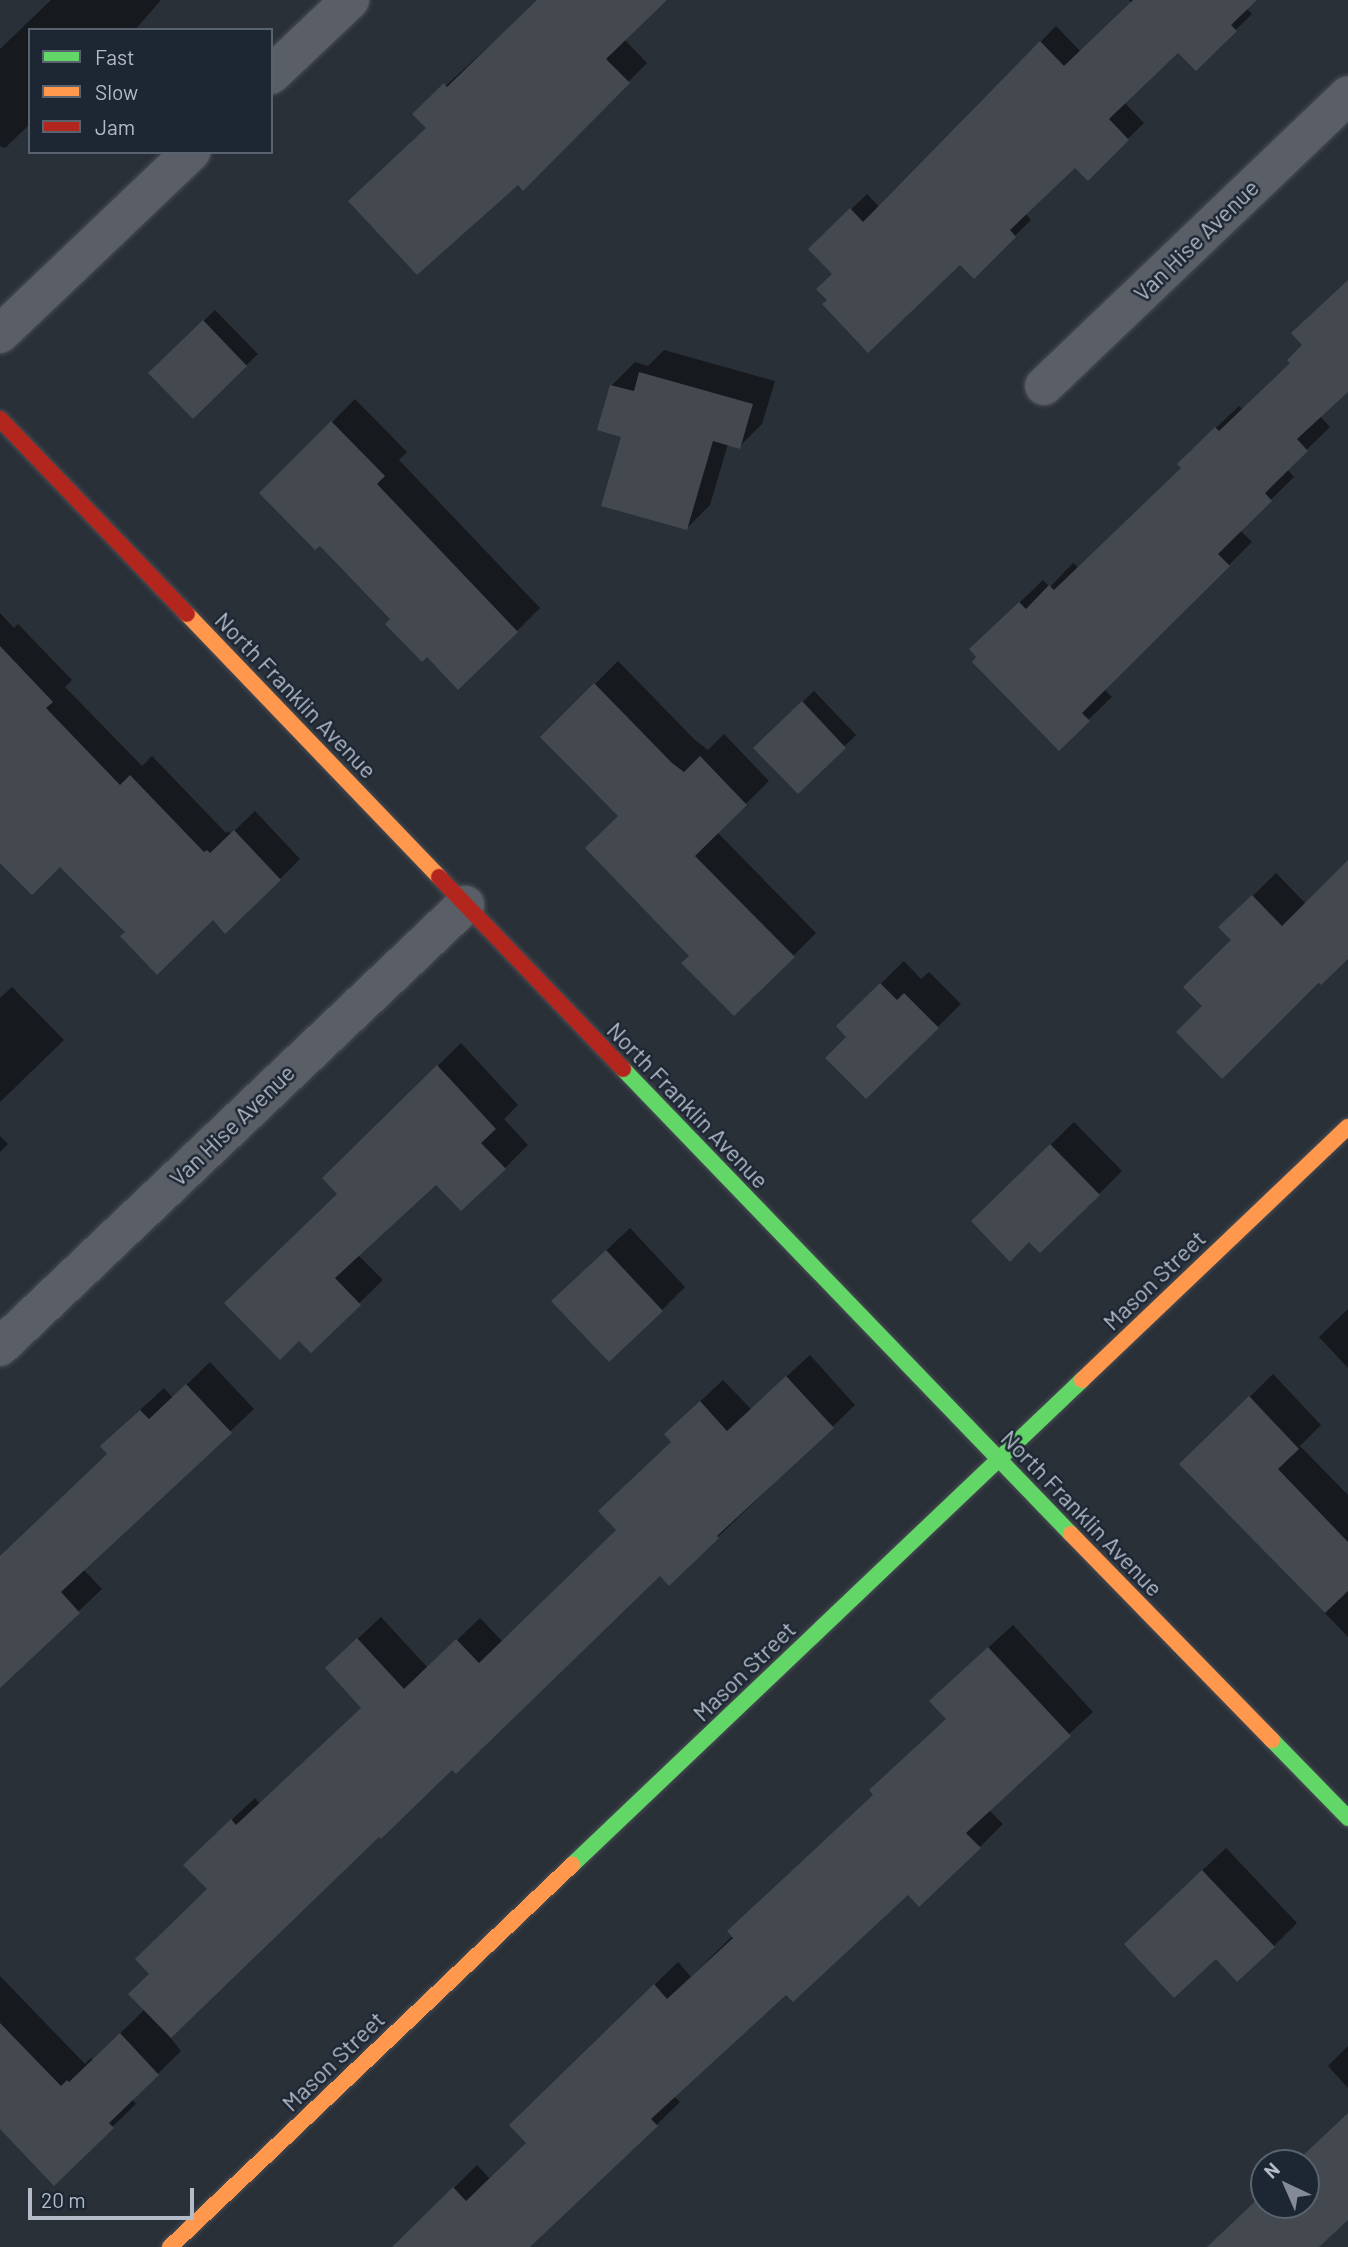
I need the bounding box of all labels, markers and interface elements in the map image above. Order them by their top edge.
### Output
legend [28,28,273,154]
text: Fast [95,44,135,69]
text: Slow [95,79,138,104]
text: Jam [95,114,135,139]
street label: Van Hise Avenue [1128,173,1264,307]
street label: North Franklin Avenue [210,606,382,784]
street label: North Franklin Avenue [602,1016,774,1194]
street label: Van Hise Avenue [164,1058,300,1192]
street label: Mason Street [1097,1224,1211,1336]
street label: North Franklin Avenue [996,1424,1168,1602]
street label: Mason Street [687,1615,801,1727]
street label: Mason Street [276,2005,390,2117]
north arrow [1250,2149,1320,2219]
text: N [1259,2157,1284,2183]
scale bar [32,2174,198,2218]
text: 20 m [41,2187,86,2212]

